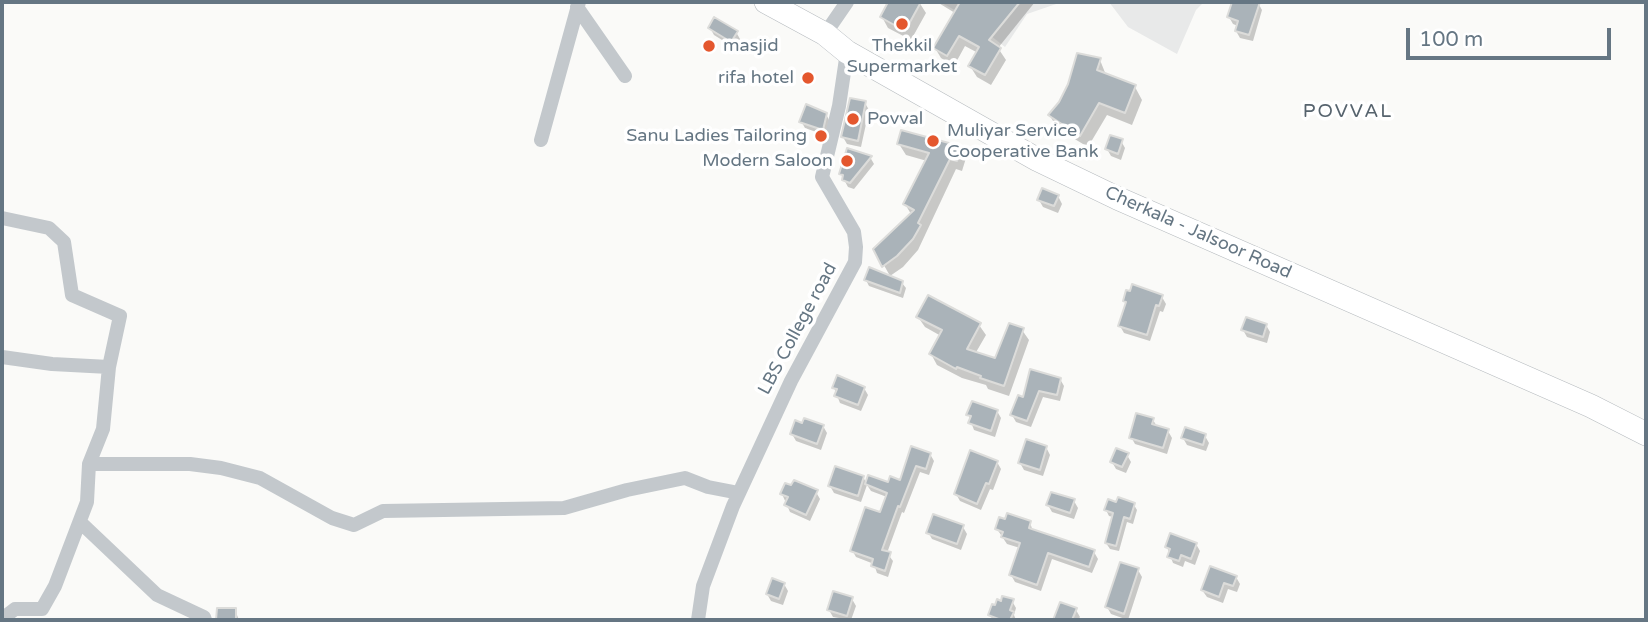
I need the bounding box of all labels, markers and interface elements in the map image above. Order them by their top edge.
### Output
scale bar [1410,14,1615,58]
marker: Thekkil Supermarket [894,16,910,32]
text: 100 m [1419,27,1483,52]
place label: masjid [723,35,779,57]
place label: Thekkil Supermarket [847,35,957,78]
marker: masjid [701,38,717,54]
place label: rifa hotel [718,67,794,89]
marker: rifa hotel [800,70,816,86]
district label: POVVAL [1303,101,1393,123]
place label: Povval [867,108,923,130]
marker: Povval [845,111,861,127]
place label: Muliyar Service Cooperative Bank [947,120,1098,162]
place label: Sanu Ladies Tailoring [626,125,807,147]
marker: Sanu Ladies Tailoring [813,128,829,144]
marker: Muliyar Service Cooperative Bank [925,133,941,149]
place label: Modern Saloon [702,150,833,172]
marker: Modern Saloon [839,153,855,169]
street label: Cherkala - Jalsoor Road [1101,182,1295,284]
street label: LBS College road [754,259,842,399]

